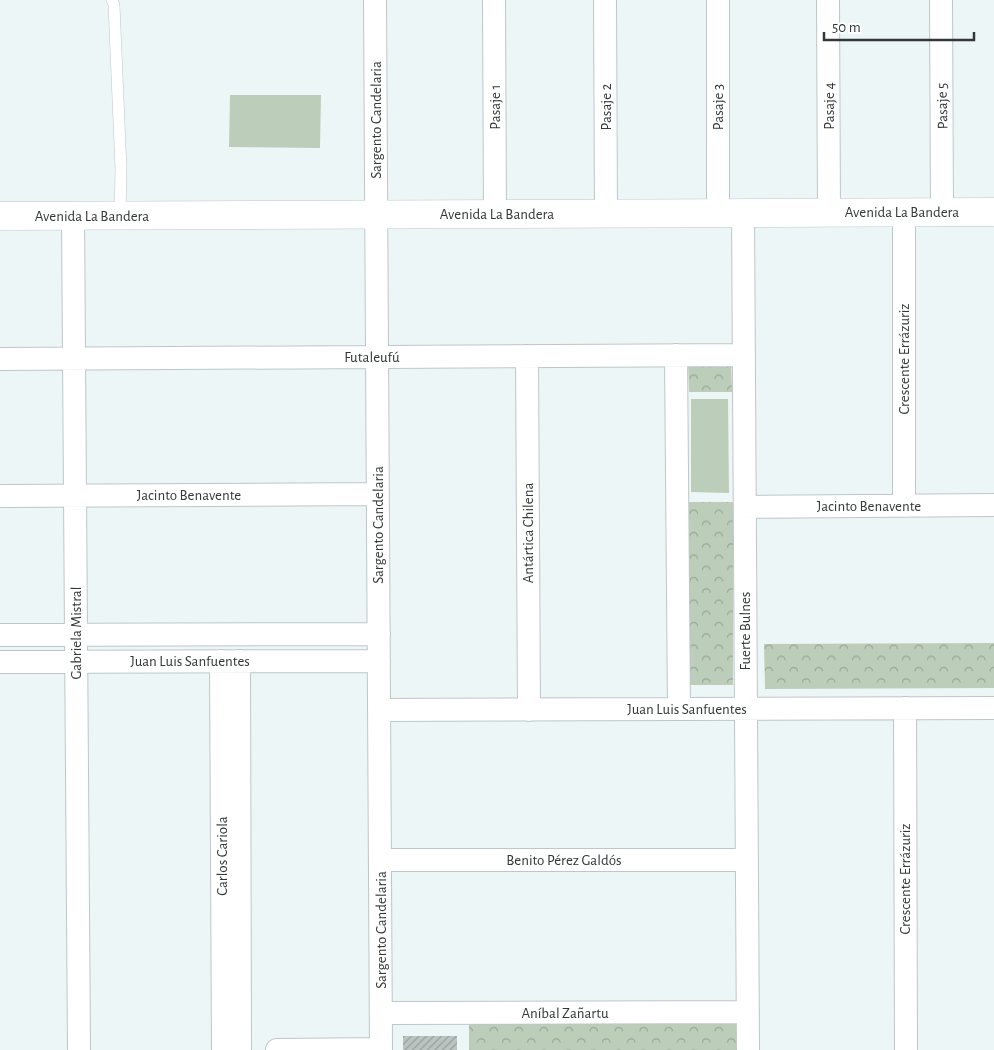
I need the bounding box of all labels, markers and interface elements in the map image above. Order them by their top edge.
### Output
scale bar [824,10,974,42]
text: 50 m [832,20,861,35]
street label: Sargento Candelaria [369,61,384,179]
street label: Pasaje 4 [822,82,837,130]
street label: Pasaje 2 [599,83,614,131]
street label: Pasaje 5 [935,83,950,129]
street label: Pasaje 1 [488,84,503,130]
street label: Pasaje 3 [711,84,726,130]
street label: Avenida La Bandera [845,205,959,220]
street label: Avenida La Bandera [440,207,554,222]
street label: Avenida La Bandera [35,209,149,224]
street label: Crescente Errázuriz [897,303,912,415]
street label: Futaleufú [344,350,400,365]
street label: Sargento Candelaria [371,466,386,584]
street label: Antártica Chilena [521,483,536,583]
street label: Jacinto Benavente [137,488,241,503]
street label: Jacinto Benavente [817,499,921,514]
street label: Gabriela Mistral [69,587,84,679]
street label: Fuerte Bulnes [738,592,753,670]
street label: Juan Luis Sanfuentes [130,654,250,669]
street label: Juan Luis Sanfuentes [627,702,747,717]
street label: Carlos Cariola [215,816,230,896]
street label: Crescente Errázuriz [898,823,913,935]
street label: Benito Pérez Galdós [506,853,622,868]
street label: Sargento Candelaria [374,871,389,989]
street label: Aníbal Zañartu [521,1006,609,1021]

